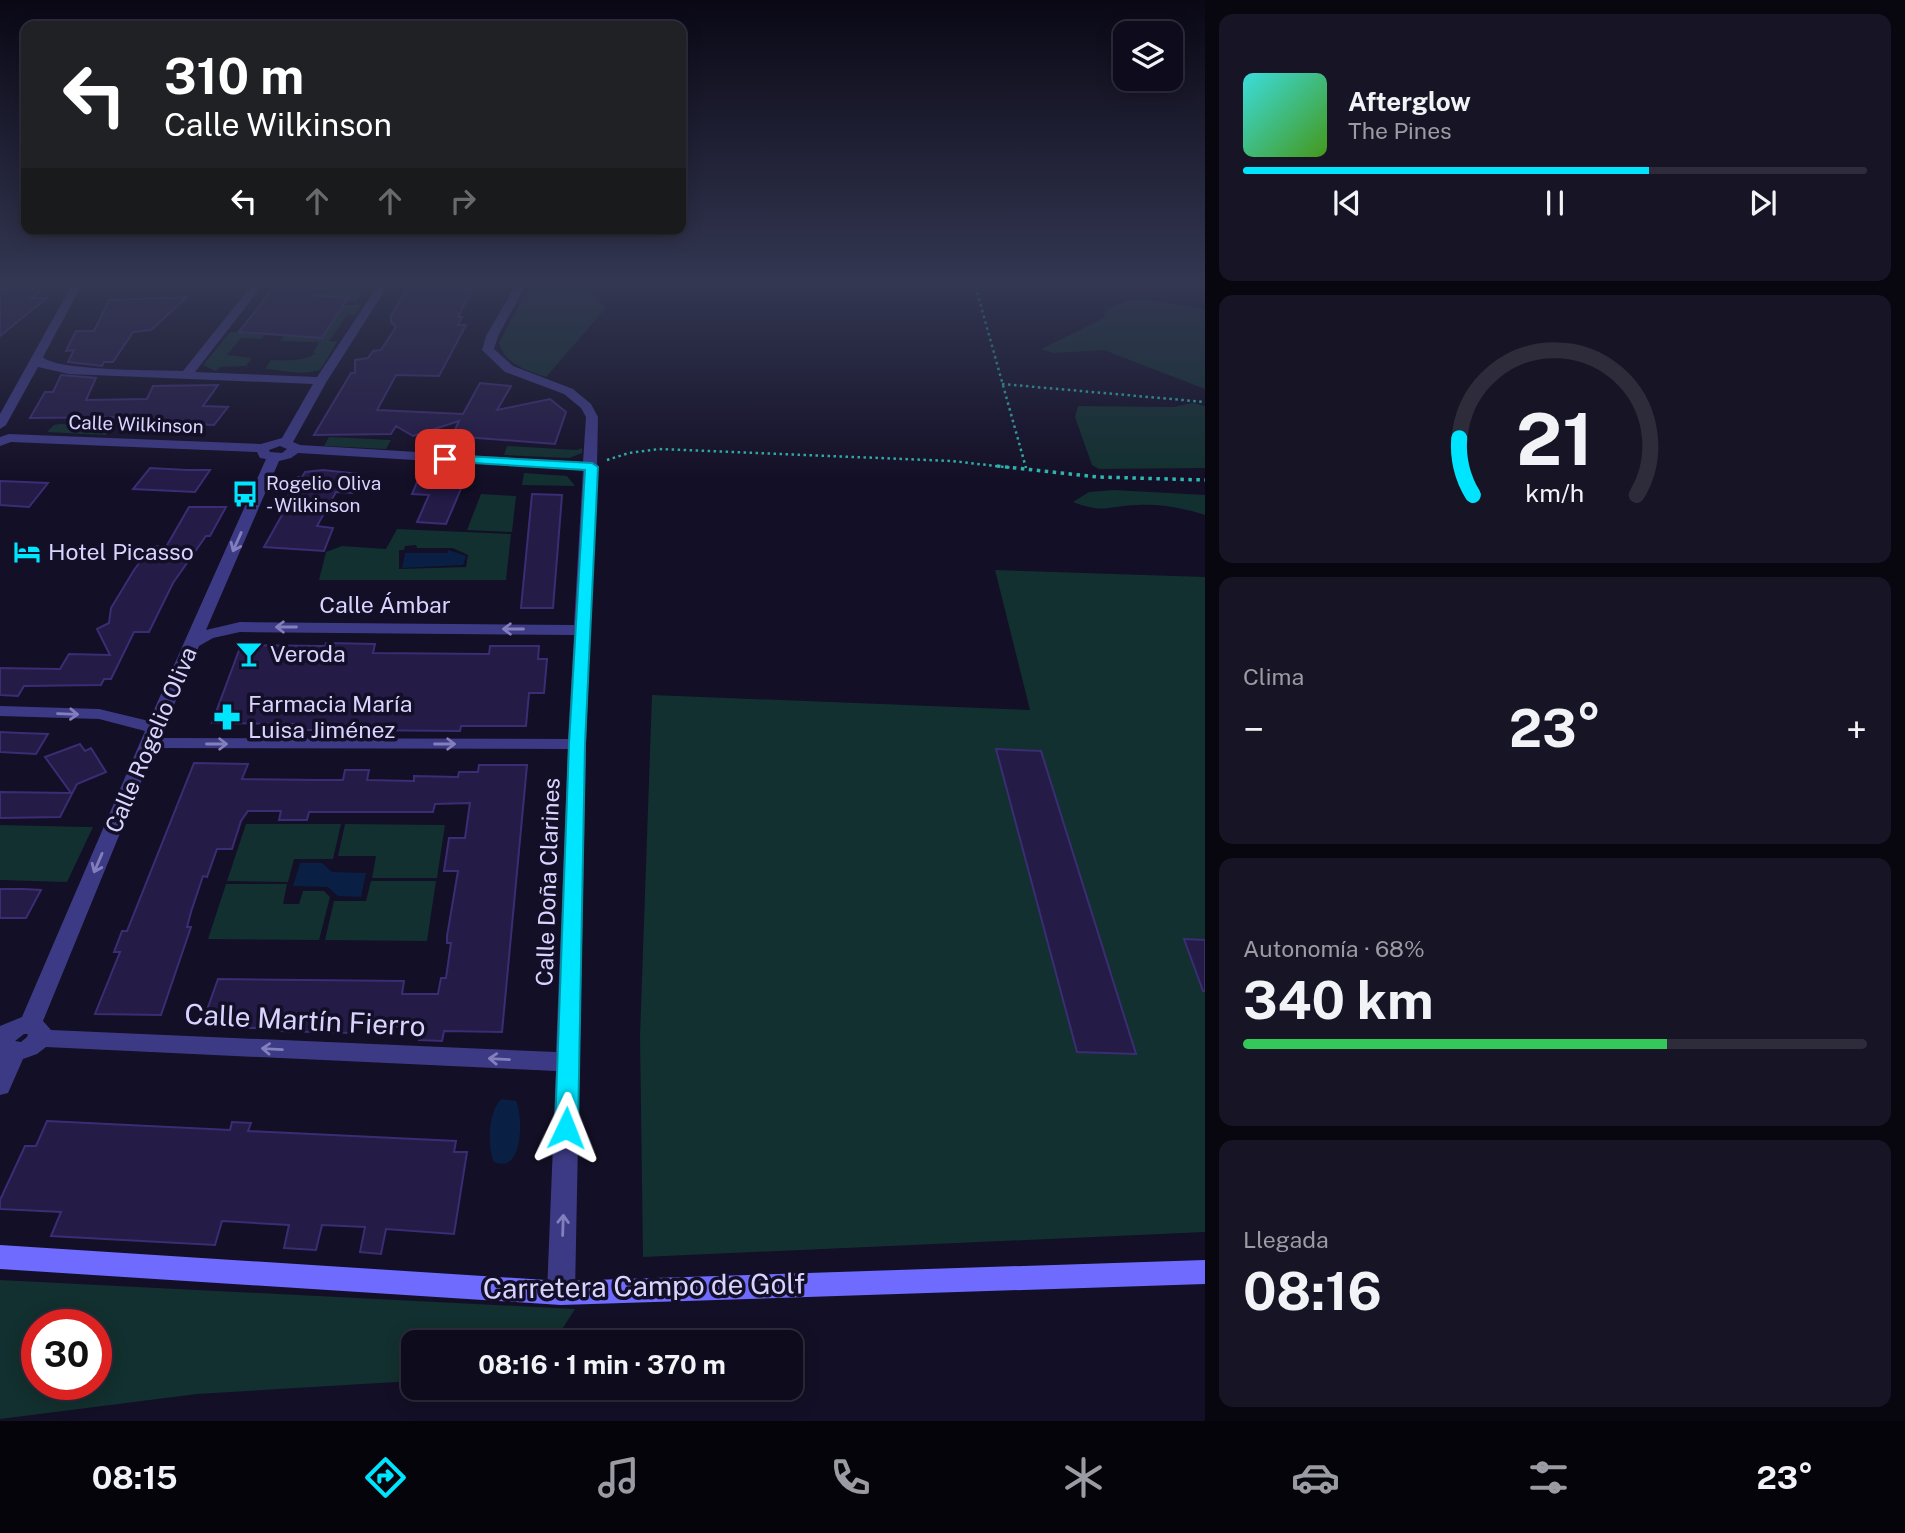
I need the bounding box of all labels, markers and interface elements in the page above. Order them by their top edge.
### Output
map controls [1113,21,1183,91]
button: layers [1113,21,1183,91]
text: 310 m [164,47,304,105]
icon: left [49,49,140,140]
text: Afterglow [1348,86,1471,117]
text: Calle Wilkinson [164,106,392,143]
text: The Pines [1348,117,1452,144]
icon: left [225,182,263,220]
icon: ahead [298,182,336,220]
icon: ahead [371,182,409,220]
icon: right [444,182,482,220]
icon: previous [1328,184,1366,222]
icon: pause [1536,184,1574,222]
icon: next [1744,184,1782,222]
text: 21 [1516,397,1594,482]
street label: Calle Wilkinson [68,411,204,437]
pin [415,429,475,489]
icon: arrive [426,440,464,478]
place label: Rogelio Oliva - Wilkinson [266,472,381,516]
text: km/h [1526,478,1584,508]
bus stop icon: Rogelio Oliva - Wilkinson [230,479,260,509]
one-way arrow [230,531,243,552]
hotel icon: Hotel Picasso [12,537,42,567]
place label: Hotel Picasso [48,538,194,565]
street label: Calle Ámbar [319,591,451,618]
one-way arrow [275,620,298,634]
one-way arrow [502,622,525,636]
bar icon: Veroda [234,639,264,669]
place label: Veroda [270,640,346,667]
street label: Calle Rogelio Oliva [99,643,202,837]
text: Clima [1243,663,1304,690]
place label: Farmacia María Luisa Jiménez [248,690,412,743]
text: 23° [1509,698,1601,759]
pharmacy icon: Farmacia María Luisa Jiménez [212,702,242,732]
one-way arrow [56,707,79,720]
text: − [1243,707,1264,752]
text: + [1846,707,1867,752]
one-way arrow [206,737,229,751]
one-way arrow [433,737,456,751]
street label: Calle Doña Clarines [530,777,565,987]
one-way arrow [91,852,104,873]
text: Autonomía · 68% [1243,935,1425,962]
text: 340 km [1243,970,1433,1031]
street label: Calle Martín Fierro [184,997,426,1042]
one-way arrow [261,1042,284,1055]
one-way arrow [488,1053,511,1066]
position arrow [529,1091,603,1165]
one-way arrow [557,1213,570,1236]
text: Llegada [1243,1226,1329,1253]
text: 08:16 [1243,1261,1382,1322]
street label: Carretera Campo de Golf [482,1266,806,1305]
speed limit sign: 30 [21,1309,112,1400]
text: 08:16 · 1 min · 370 m [478,1349,726,1380]
icon: directions [361,1453,410,1502]
icon: music [594,1453,643,1502]
icon: phone [826,1453,875,1502]
icon: climate [1059,1453,1108,1502]
icon: car [1291,1453,1340,1502]
icon: filters [1524,1453,1573,1502]
text: 08:15 [92,1459,178,1496]
text: 23° [1756,1459,1813,1496]

